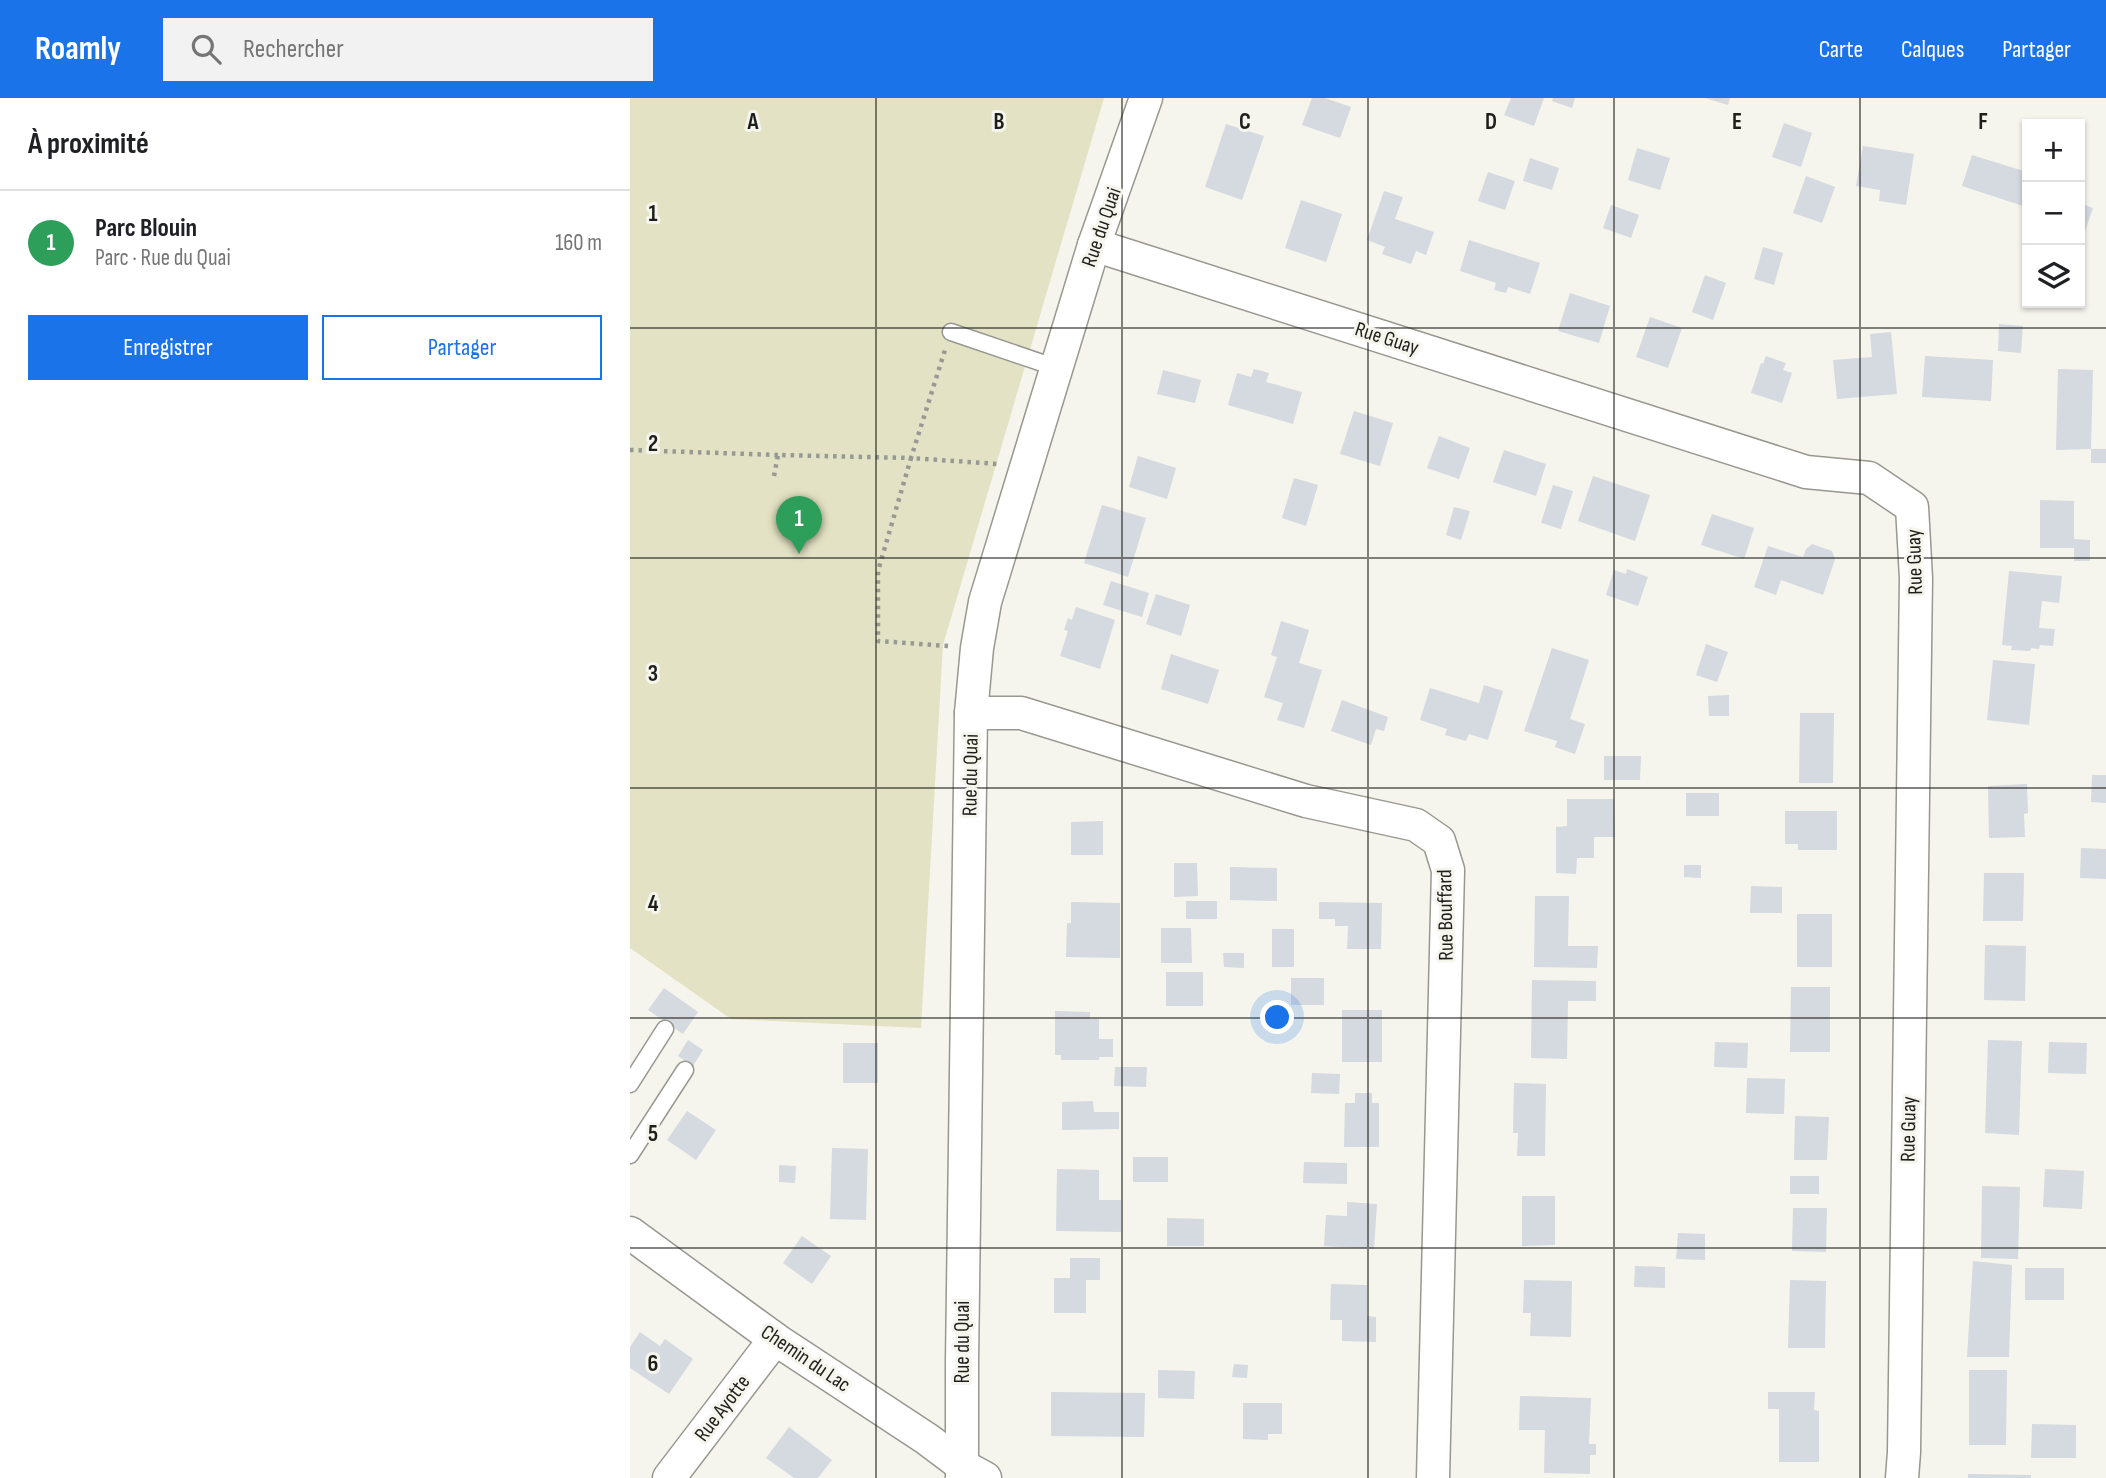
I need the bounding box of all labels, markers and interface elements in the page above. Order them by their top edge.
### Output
search box [163,18,653,81]
text: Roamly [35,29,121,69]
icon: search [187,30,225,68]
text: Rechercher [243,34,344,65]
text: Carte [1819,35,1863,64]
text: Calques [1901,35,1964,64]
text: Partager [2002,35,2071,64]
text: A [747,108,760,136]
text: B [994,108,1005,136]
text: C [1239,108,1251,136]
text: D [1485,108,1497,136]
text: E [1732,108,1742,136]
text: F [1978,108,1988,136]
map controls [2022,119,2085,308]
button: + [2022,119,2085,182]
text: À proximité [28,126,149,162]
button: − [2022,182,2085,245]
street label: Rue du Quai [1076,184,1127,270]
text: 1 [648,200,658,228]
text: Parc Blouin [95,213,197,244]
text: 1 [46,229,56,257]
text: 160 m [555,229,602,257]
text: Parc · Rue du Quai [95,244,231,272]
button: layers [2022,245,2085,308]
button: Enregistrer [28,315,308,380]
button: Partager [322,315,602,380]
street label: Rue Guay [1352,316,1422,361]
text: 2 [648,430,658,458]
pin: 1 [776,496,822,554]
street label: Rue Guay [1901,529,1928,595]
text: 3 [648,660,658,688]
street label: Rue du Quai [957,734,984,816]
street label: Rue Bouffard [1432,869,1459,961]
text: 4 [648,890,659,918]
your location [1260,1000,1294,1034]
street label: Rue Guay [1895,1096,1922,1162]
text: 5 [648,1120,658,1148]
street label: Rue du Quai [950,1301,975,1383]
street label: Chemin du Lac [756,1319,855,1397]
text: 6 [648,1350,658,1378]
street label: Rue Ayotte [689,1370,755,1446]

